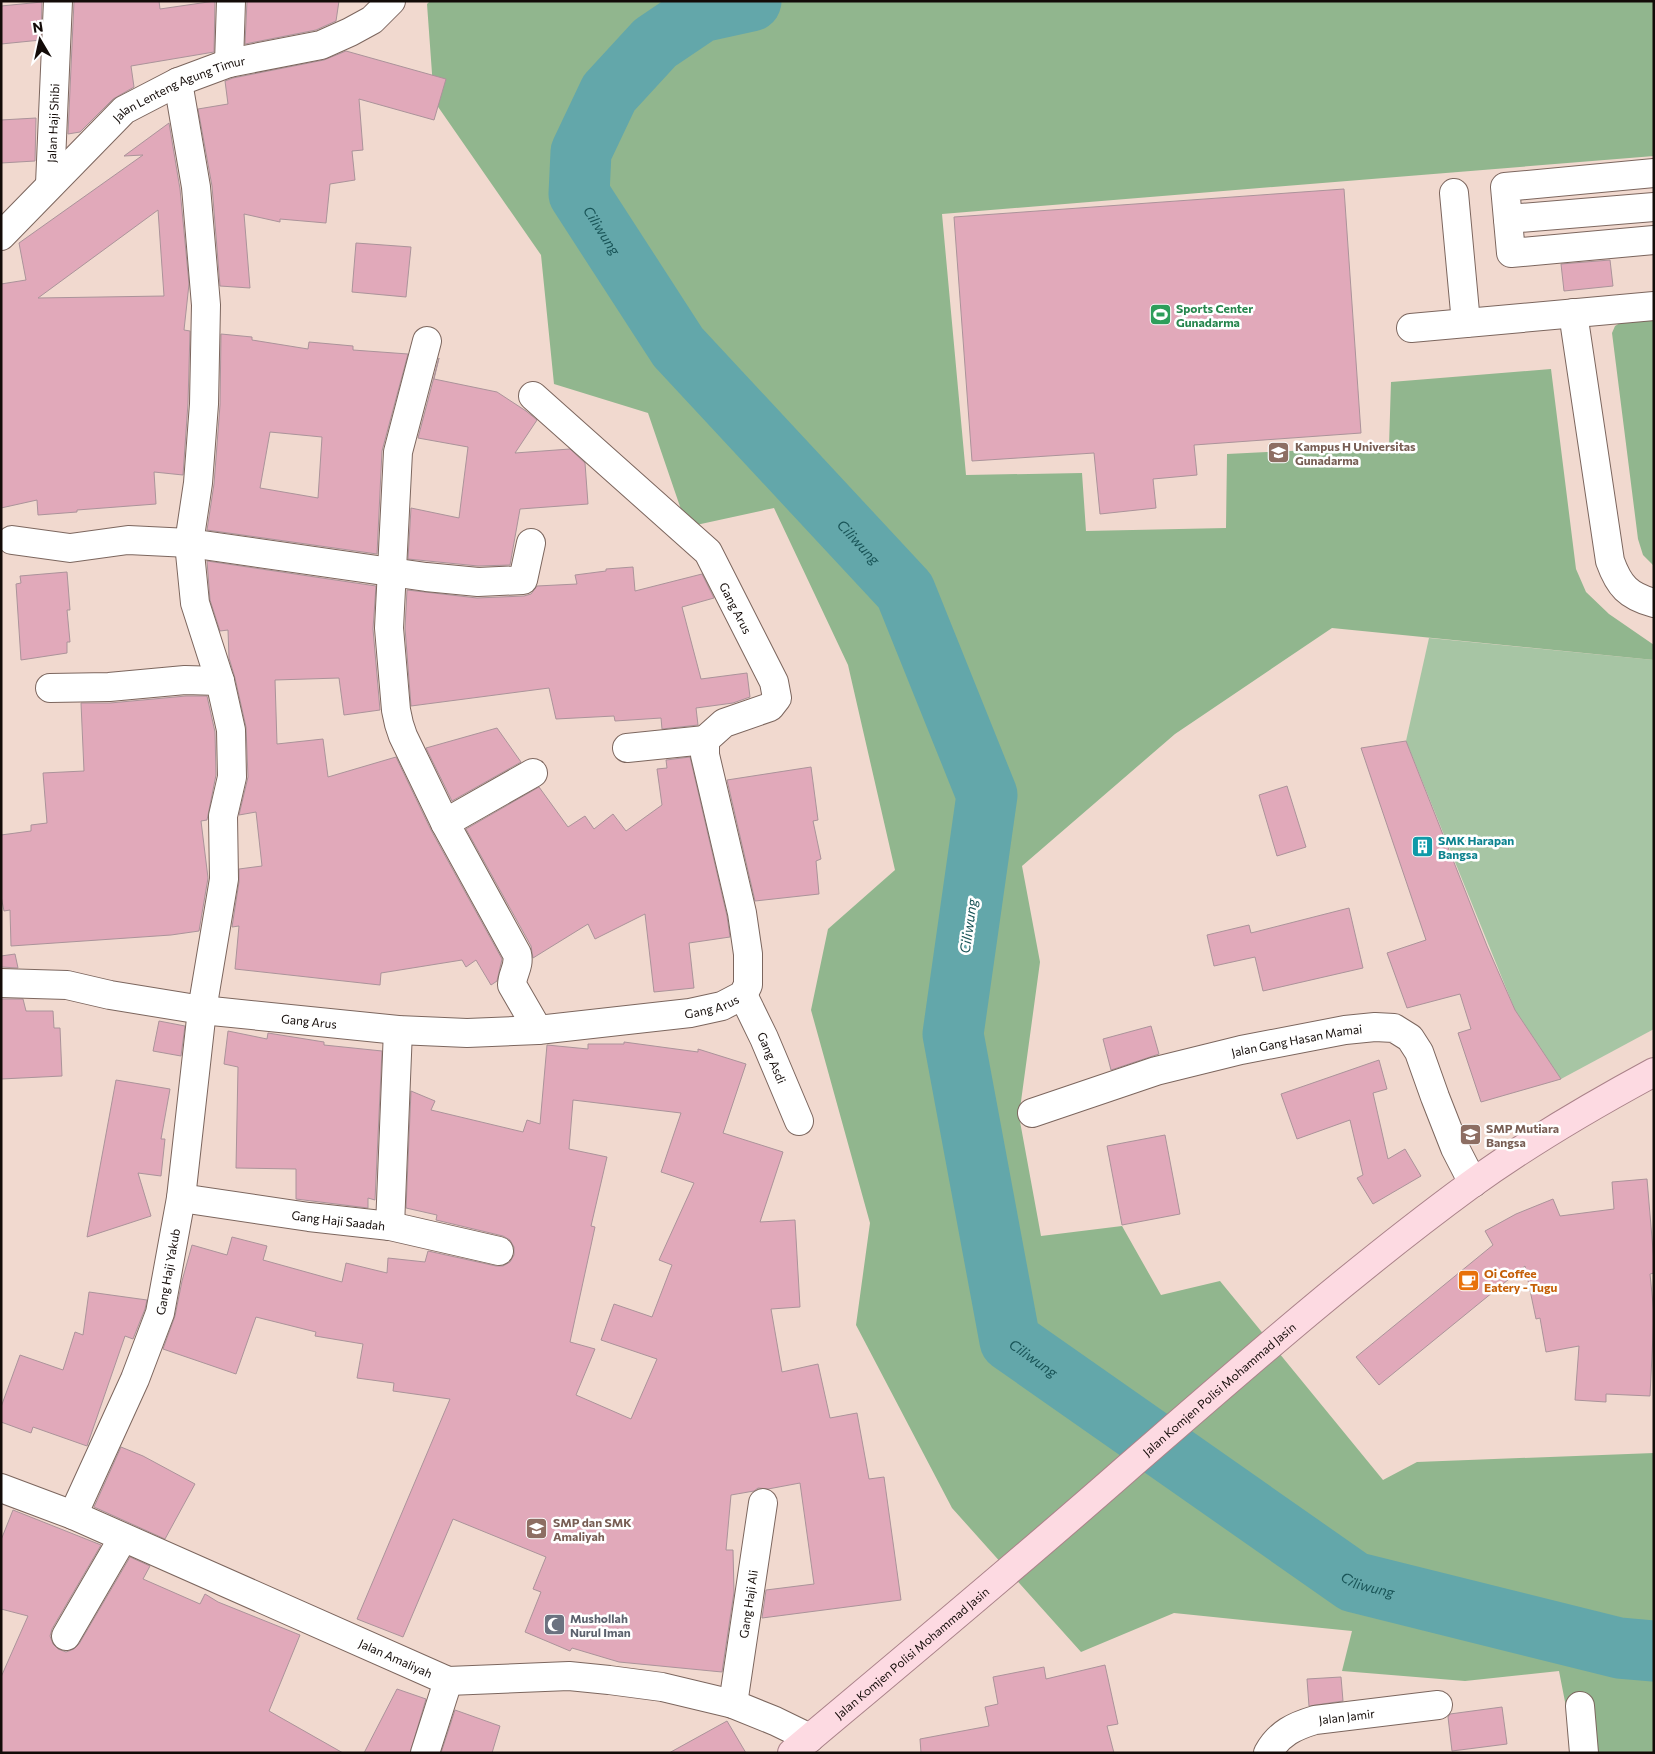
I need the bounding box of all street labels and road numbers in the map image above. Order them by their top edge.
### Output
street label: Jalan Lenteng Agung Timur [109,53,246,125]
street label: Jalan Haji Shibi [44,83,61,163]
street label: Gang Arus [717,580,755,636]
street label: Gang Arus [684,992,741,1021]
street label: Gang Arus [280,1011,338,1031]
street label: Jalan Gang Hasan Mamai [1230,1021,1363,1060]
street label: Gang Asdi [755,1029,789,1085]
street label: Gang Haji Saadah [291,1208,386,1232]
street label: Gang Haji Yakub [153,1227,182,1316]
street label: Jalan Komjen Polisi Mohammad Jasin [1140,1319,1298,1459]
street label: Gang Haji Ali [736,1569,760,1639]
street label: Jalan Komjen Polisi Mohammad Jasin [832,1584,991,1722]
street label: Jalan Amaliyah [357,1636,435,1680]
street label: Jalan Jamir [1318,1706,1376,1728]

